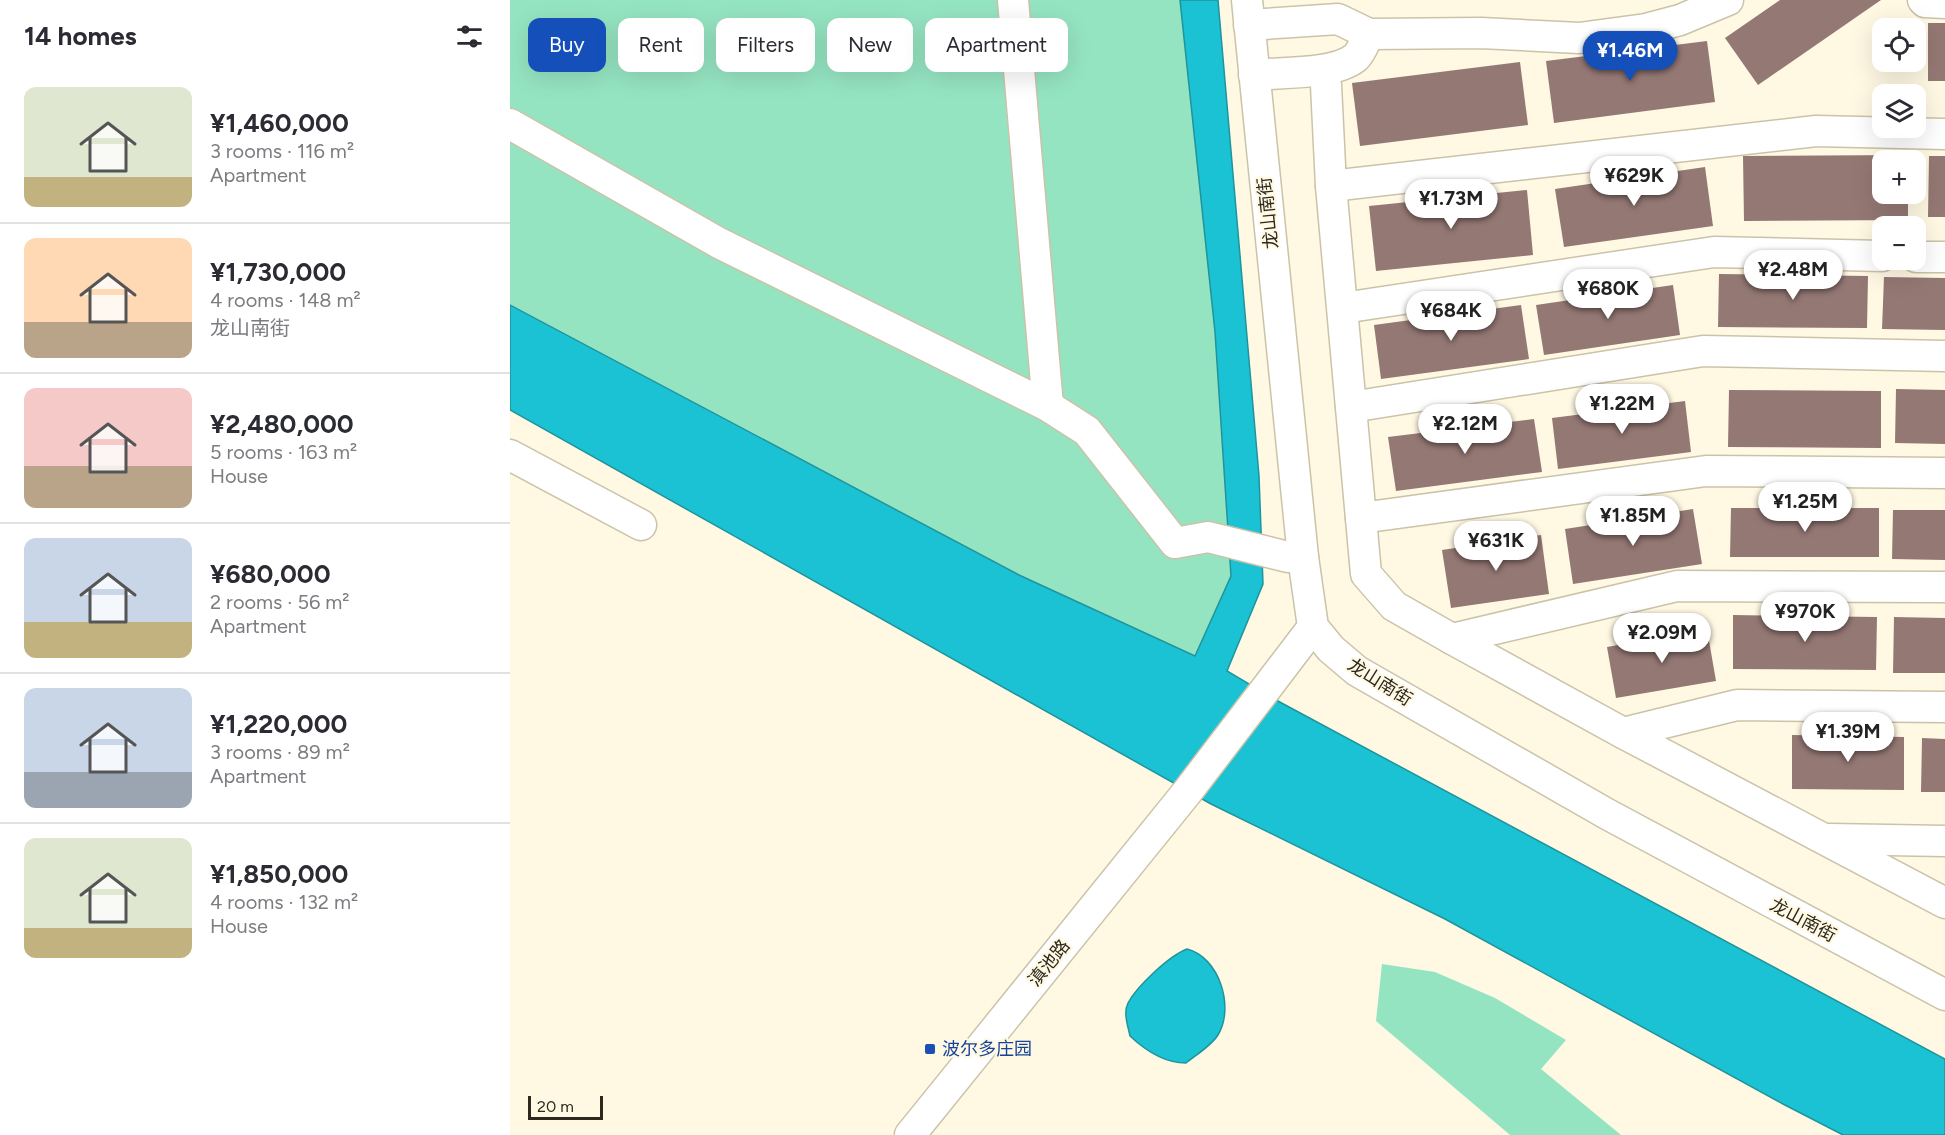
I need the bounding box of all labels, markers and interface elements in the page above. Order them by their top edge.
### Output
chip: Buy [528,18,606,72]
chip: Rent [618,18,704,72]
chip: Filters [716,18,815,72]
chip: New [827,18,913,72]
chip: Apartment [925,18,1068,72]
map controls [1872,18,1926,270]
button: locate [1872,18,1926,72]
text: 14 homes [24,20,137,52]
icon: filters [453,20,486,53]
pin: ¥1.46M [1581,31,1679,82]
text: ¥1.46M [1597,38,1663,62]
button: layers [1872,84,1926,138]
text: ¥1,460,000 [210,107,349,139]
icon: home [72,111,144,183]
text: 3 rooms · 116 m² [210,139,354,163]
button: + [1872,150,1926,204]
pin: ¥629K [1592,156,1676,207]
text: Apartment [210,163,307,187]
text: ¥629K [1604,163,1664,187]
street label: 龙山南街 [1253,176,1283,250]
pin: ¥1.73M [1402,179,1500,230]
text: ¥1.73M [1419,186,1483,210]
button: − [1872,216,1926,270]
pin: ¥2.48M [1744,250,1842,301]
text: ¥1,730,000 [210,256,346,288]
text: ¥2.48M [1758,257,1828,281]
icon: home [72,262,144,334]
pin: ¥680K [1566,269,1650,320]
text: ¥680K [1577,276,1639,300]
text: 4 rooms · 148 m² [210,288,361,312]
pin: ¥684K [1409,291,1493,342]
text: ¥684K [1420,298,1482,322]
text: 龙山南街 [210,316,290,340]
pin: ¥1.22M [1573,384,1671,435]
text: ¥1.22M [1589,391,1655,415]
pin: ¥2.12M [1416,404,1514,455]
text: ¥2,480,000 [210,408,354,440]
text: ¥2.12M [1432,411,1498,435]
icon: home [72,412,144,484]
text: 5 rooms · 163 m² [210,440,357,464]
text: House [210,464,268,488]
pin: ¥1.25M [1756,482,1854,533]
text: ¥1.25M [1772,489,1838,513]
pin: ¥1.85M [1584,496,1682,547]
text: ¥1.85M [1600,503,1666,527]
pin: ¥631K [1454,521,1538,572]
text: ¥631K [1468,528,1524,552]
text: ¥680,000 [210,558,331,590]
icon: home [72,562,144,634]
text: 2 rooms · 56 m² [210,590,349,614]
pin: ¥970K [1763,592,1847,643]
text: ¥970K [1775,599,1835,623]
pin: ¥2.09M [1613,613,1711,664]
text: Apartment [210,614,307,638]
text: ¥2.09M [1627,620,1697,644]
street label: 龙山南街 [1344,654,1416,710]
text: ¥1,220,000 [210,708,347,740]
icon: home [72,712,144,784]
pin: ¥1.39M [1799,712,1897,763]
text: ¥1.39M [1815,719,1881,743]
text: 3 rooms · 89 m² [210,740,350,764]
text: Apartment [210,764,307,788]
text: ¥1,850,000 [210,858,348,890]
icon: home [72,862,144,934]
text: 4 rooms · 132 m² [210,890,358,914]
street label: 龙山南街 [1766,893,1840,947]
text: House [210,914,268,938]
street label: 滇池路 [1023,935,1075,991]
place label: 波尔多庄园 [942,1038,1032,1060]
marker: 波尔多庄园 [923,1042,937,1056]
scale bar [528,1093,603,1120]
text: 20 m [537,1097,574,1116]

